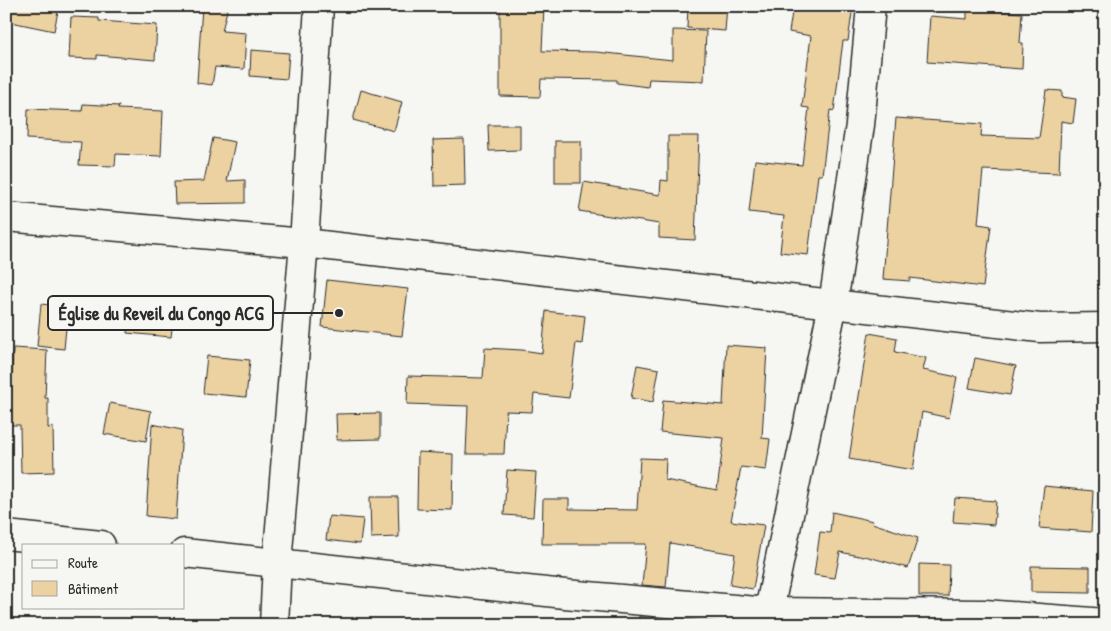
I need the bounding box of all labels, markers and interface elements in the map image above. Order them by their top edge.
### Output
callout: Église du Reveil du Congo ACG [48,296,273,330]
text: Église du Reveil du Congo ACG [58,300,264,327]
legend [22,544,185,608]
text: Route [68,552,98,573]
text: Bâtiment [68,578,119,599]

